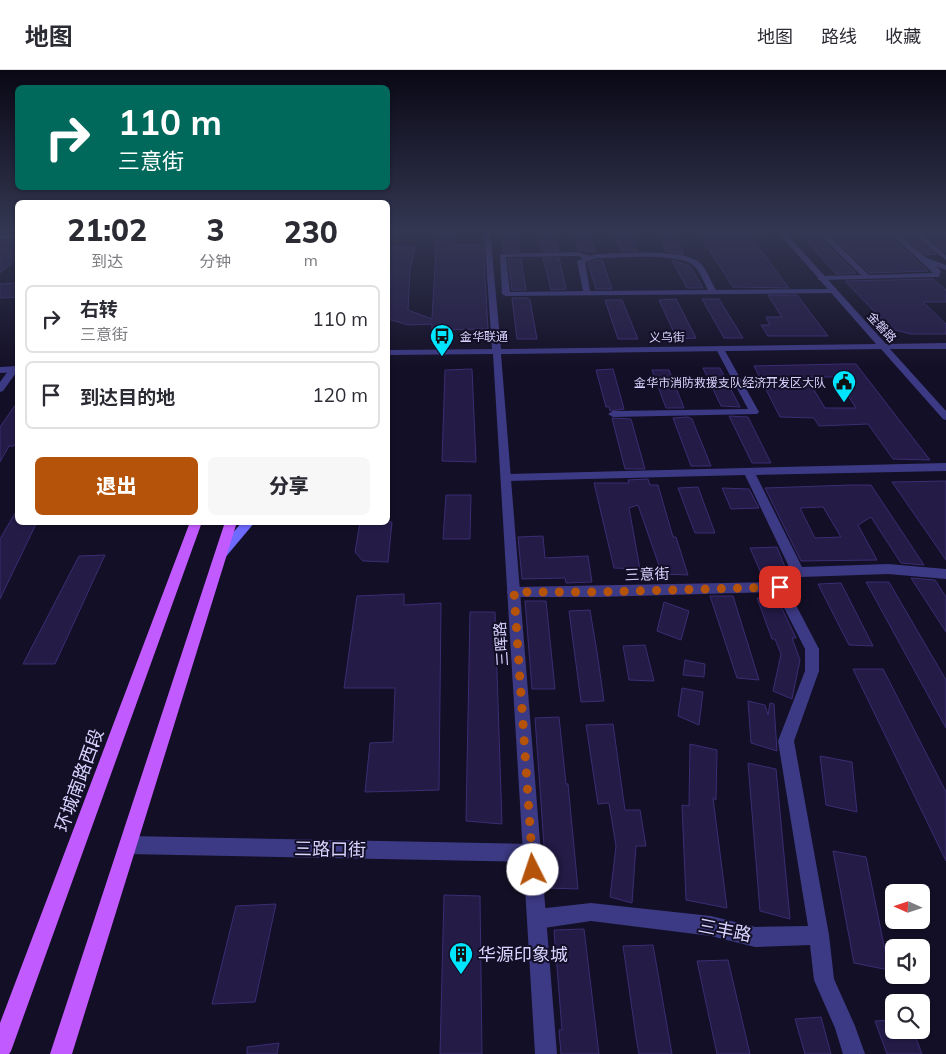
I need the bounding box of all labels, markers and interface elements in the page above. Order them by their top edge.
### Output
text: 地图 [25,21,73,51]
text: 地图 [757,25,793,48]
text: 路线 [821,25,857,48]
text: 收藏 [885,25,921,48]
text: 110 m [118,100,222,144]
icon: right [35,105,100,170]
text: 三意街 [118,147,184,175]
text: 21:02 [67,211,147,249]
text: 3 [206,211,224,249]
text: 230 [284,213,338,251]
text: m [304,250,318,270]
text: 到达 [91,251,123,271]
text: 分钟 [199,251,231,271]
text: 右转 [80,297,118,321]
icon: right [37,305,65,333]
text: 110 m [312,307,368,331]
street label: 金磐路 [864,309,900,345]
bus stop icon: 金华联通 [429,323,455,357]
text: 三意街 [80,324,128,344]
place label: 金华联通 [460,329,508,344]
street label: 义乌街 [649,329,685,345]
public building icon: 金华市消防救援支队经济开发区大队 [831,369,857,403]
place label: 金华市消防救援支队经济开发区大队 [634,375,826,390]
icon: arrive [37,381,65,409]
text: 120 m [312,383,368,407]
text: 到达目的地 [80,385,175,409]
button: 退出 [35,457,198,515]
button: 分享 [208,457,370,515]
street label: 三意街 [624,564,670,584]
pin [759,566,801,608]
icon: arrive [766,573,794,601]
street label: 三晖路 [490,621,512,667]
street label: 环城南路西段 [50,725,108,835]
street label: 三路口街 [294,837,366,861]
position arrow [506,843,558,895]
north arrow [885,884,930,929]
map controls [885,884,930,1039]
street label: 三丰路 [696,914,754,946]
button: sound [885,939,930,984]
building icon: 华源印象城 [448,941,474,975]
place label: 华源印象城 [478,943,568,966]
button: search [885,994,930,1039]

